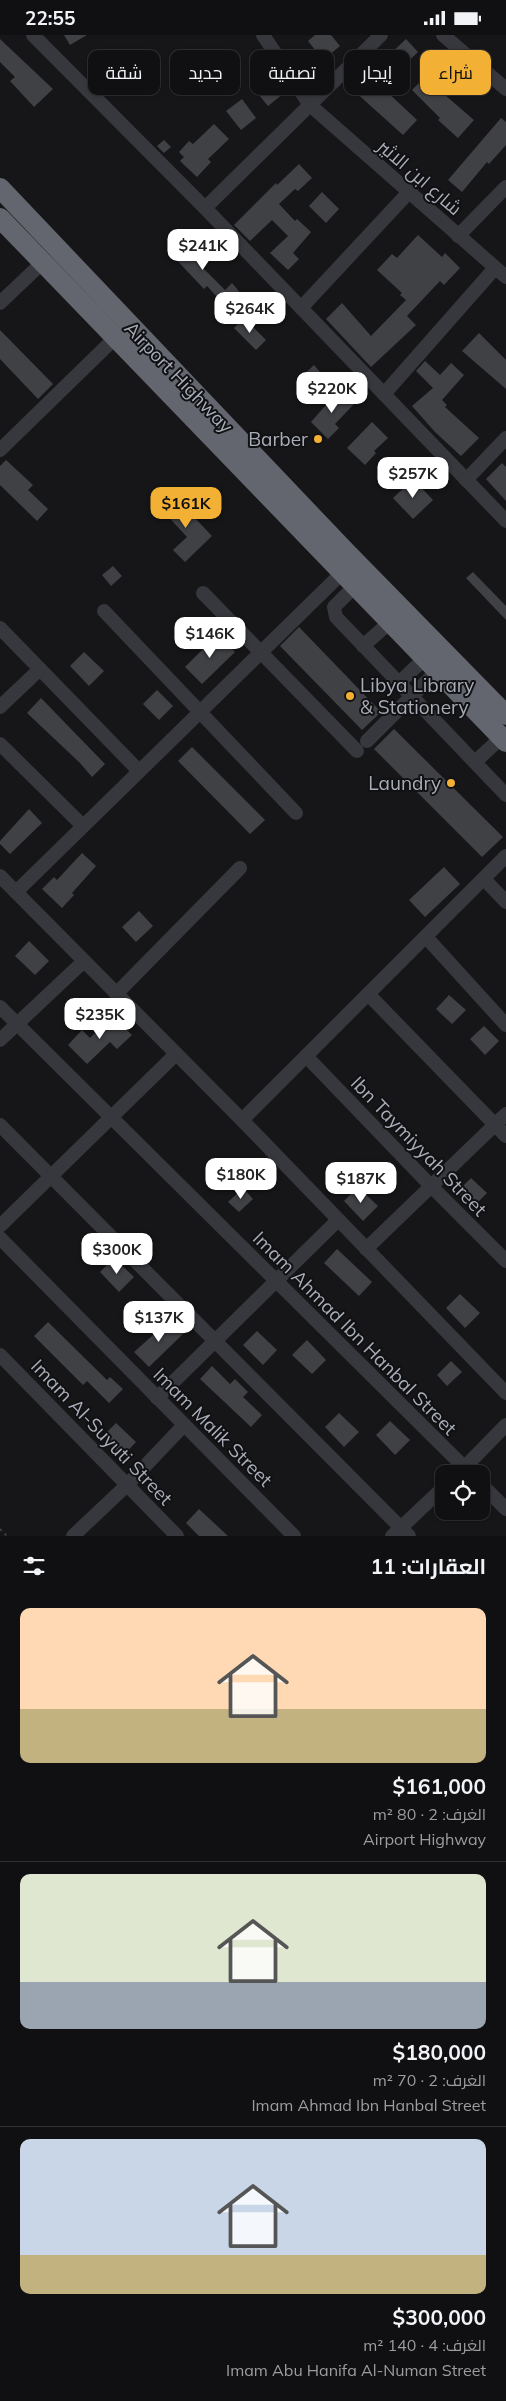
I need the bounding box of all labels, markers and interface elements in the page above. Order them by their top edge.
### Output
text: 22:55 [25,6,75,30]
chip: شقة [88,50,160,95]
chip: جديد [170,50,240,95]
chip: تصفية [250,50,334,95]
chip: إيجار [344,50,410,95]
chip: شراء [420,50,491,95]
street label: شارع ابن الاثير [371,133,467,222]
pin: $241K [168,229,238,271]
text: $241K [178,235,228,255]
pin: $264K [215,291,285,334]
text: $264K [225,298,275,318]
street label: Airport Highway [120,316,238,438]
pin: $220K [297,371,367,414]
text: $220K [307,378,357,398]
place label: Barber [248,427,308,451]
marker: Barber [312,433,324,445]
pin: $257K [378,457,448,499]
text: $257K [388,463,438,483]
pin: $161K [151,487,221,529]
text: $161K [161,493,211,513]
pin: $146K [175,617,245,659]
text: $146K [185,623,235,643]
place label: Libya Library & Stationery [360,673,474,719]
marker: Libya Library & Stationery [344,690,356,702]
place label: Laundry [368,771,441,795]
marker: Laundry [445,777,457,789]
pin: $235K [65,997,135,1040]
text: $235K [75,1004,125,1024]
street label: Ibn Taymiyyah Street [346,1071,492,1221]
pin: $180K [206,1157,276,1200]
pin: $187K [326,1161,396,1204]
text: $180K [216,1164,266,1184]
text: $187K [336,1168,386,1188]
street label: Imam Ahmad Ibn Hanbal Street [248,1226,462,1440]
pin: $300K [82,1233,152,1275]
text: $300K [92,1239,142,1259]
pin: $137K [124,1301,194,1343]
text: $137K [134,1307,184,1327]
street label: Imam Al-Suyuti Street [26,1354,178,1510]
street label: Imam Malik Street [148,1362,278,1492]
map controls [435,1465,490,1520]
button: locate [435,1465,490,1520]
icon: filters [20,1552,48,1580]
text: العقارات: 11 [371,1553,486,1579]
icon: home [208,1641,298,1731]
text: $161,000 [393,1773,486,1799]
text: الغرف: 2 · 80 m² [373,1804,486,1824]
text: Airport Highway [363,1829,486,1849]
icon: home [208,1906,298,1996]
text: $180,000 [393,2039,486,2065]
text: الغرف: 2 · 70 m² [373,2070,486,2090]
text: Imam Ahmad Ibn Hanbal Street [251,2095,486,2115]
icon: home [208,2171,298,2261]
text: $300,000 [393,2304,486,2330]
text: الغرف: 4 · 140 m² [363,2335,486,2355]
text: Imam Abu Hanifa Al-Numan Street [226,2360,486,2380]

